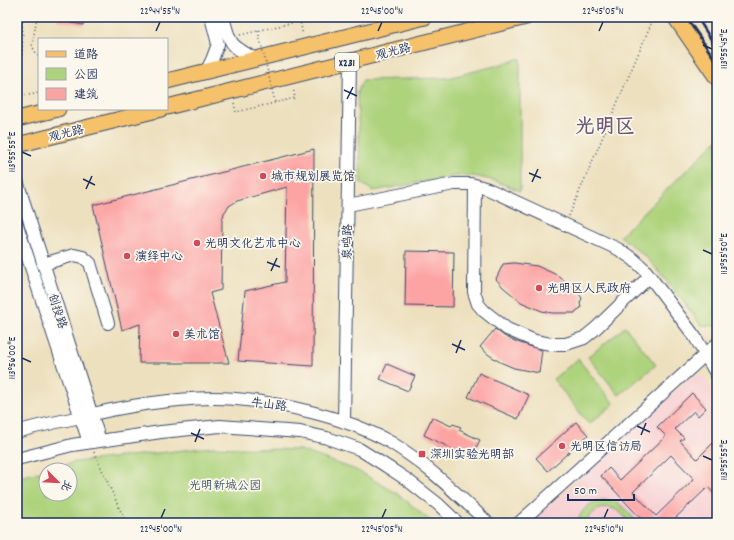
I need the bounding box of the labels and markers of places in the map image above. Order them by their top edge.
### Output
place label: 城市规划展览馆 [271,169,355,186]
marker: 城市规划展览馆 [258,171,268,181]
place label: 光明文化艺术中心 [205,236,301,253]
marker: 光明文化艺术中心 [192,238,202,248]
place label: 演绎中心 [135,249,183,266]
marker: 演绎中心 [122,251,132,261]
place label: 光明区人民政府 [547,281,631,298]
marker: 光明区人民政府 [534,283,544,293]
place label: 美术馆 [184,327,220,344]
marker: 美术馆 [171,329,181,339]
place label: 光明区信访局 [570,439,642,456]
marker: 光明区信访局 [557,441,567,451]
place label: 深圳实验光明部 [430,447,514,464]
marker: 深圳实验光明部 [417,449,427,459]

